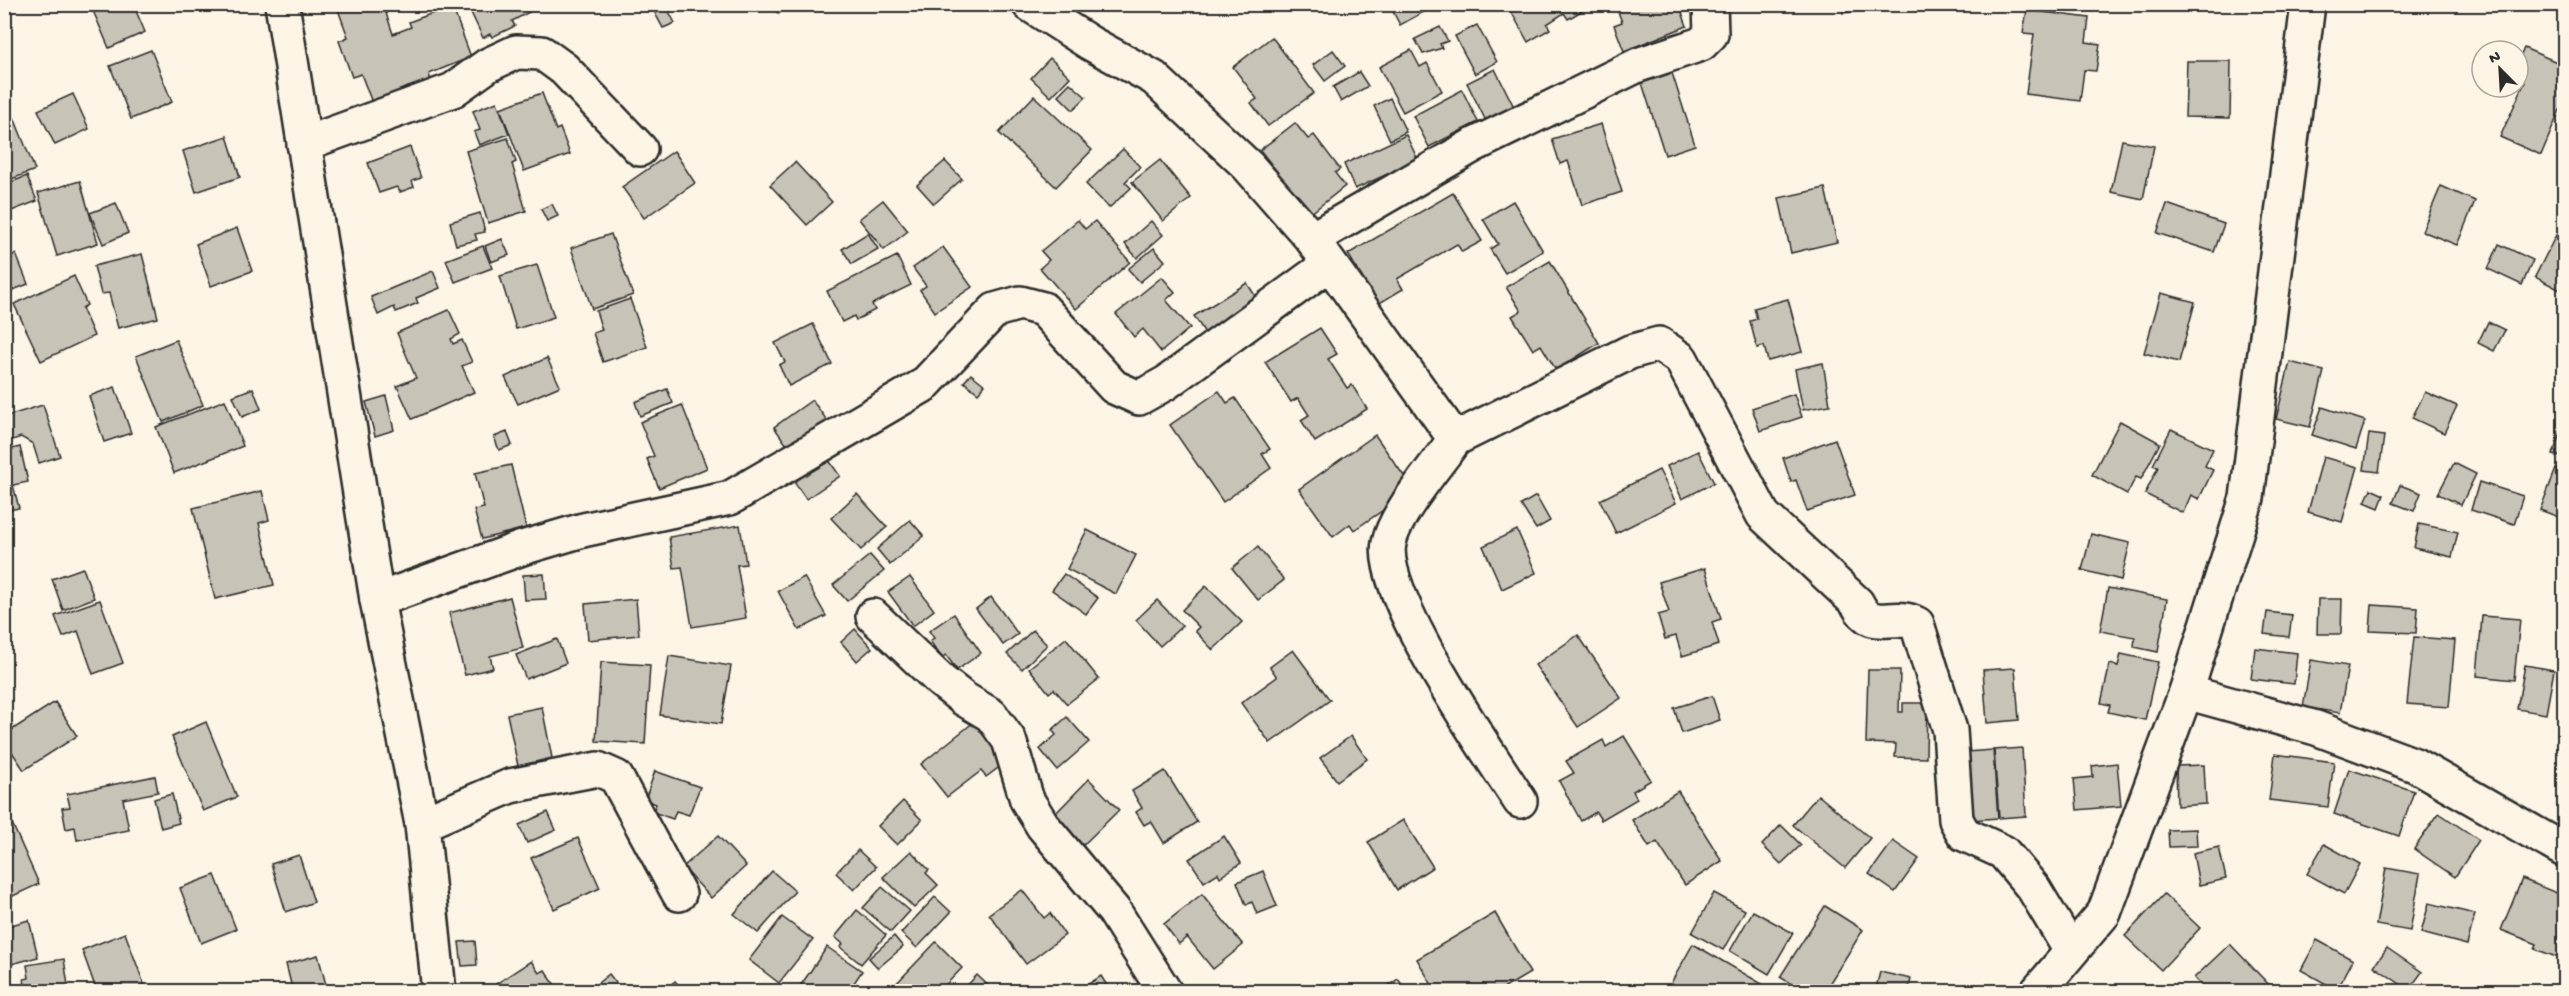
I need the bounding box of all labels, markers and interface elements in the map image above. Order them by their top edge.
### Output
north arrow [2470,39,2530,99]
text: N [2487,47,2504,69]

